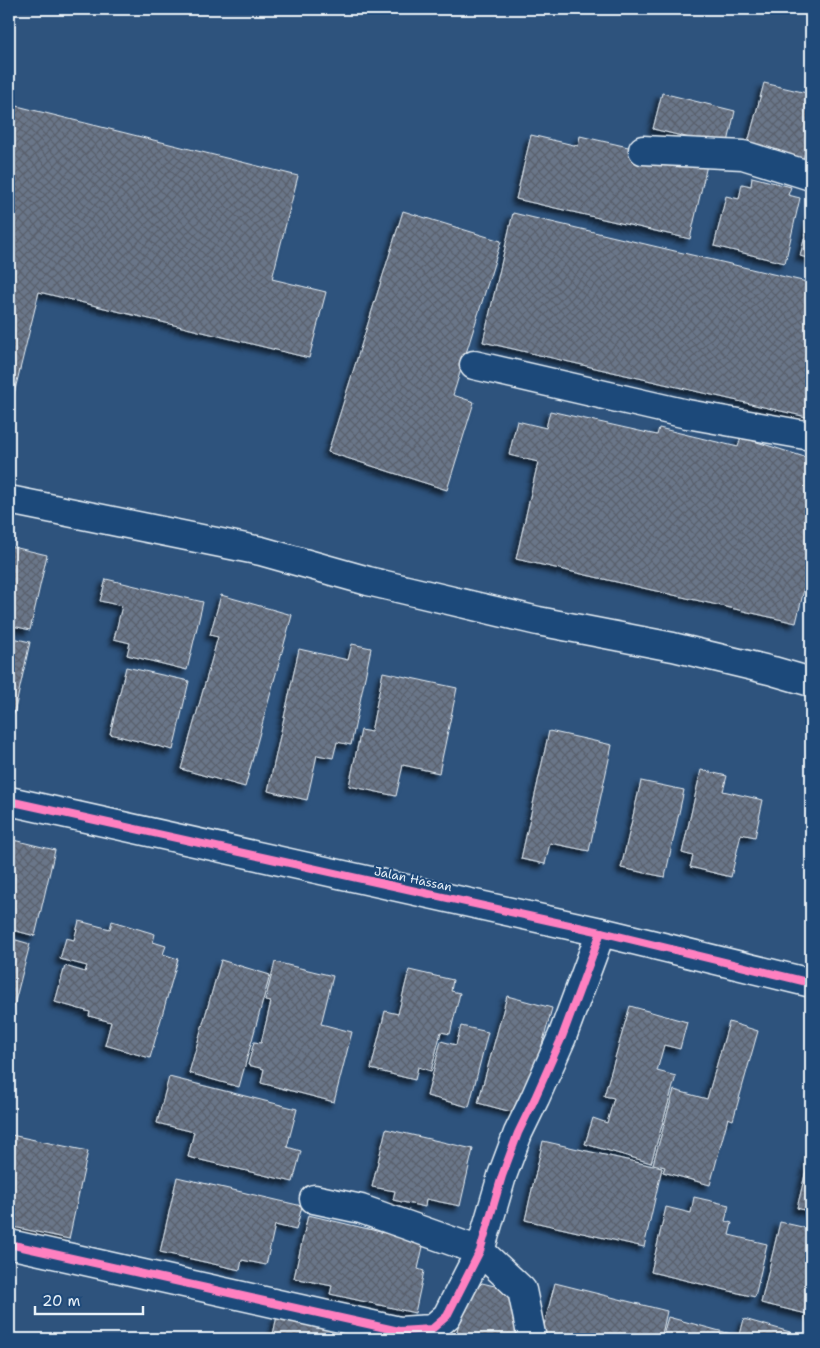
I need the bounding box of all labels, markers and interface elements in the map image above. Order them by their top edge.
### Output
street label: Jalan Hassan [373,863,453,895]
scale bar [35,1283,142,1315]
text: 20 m [42,1291,81,1311]

